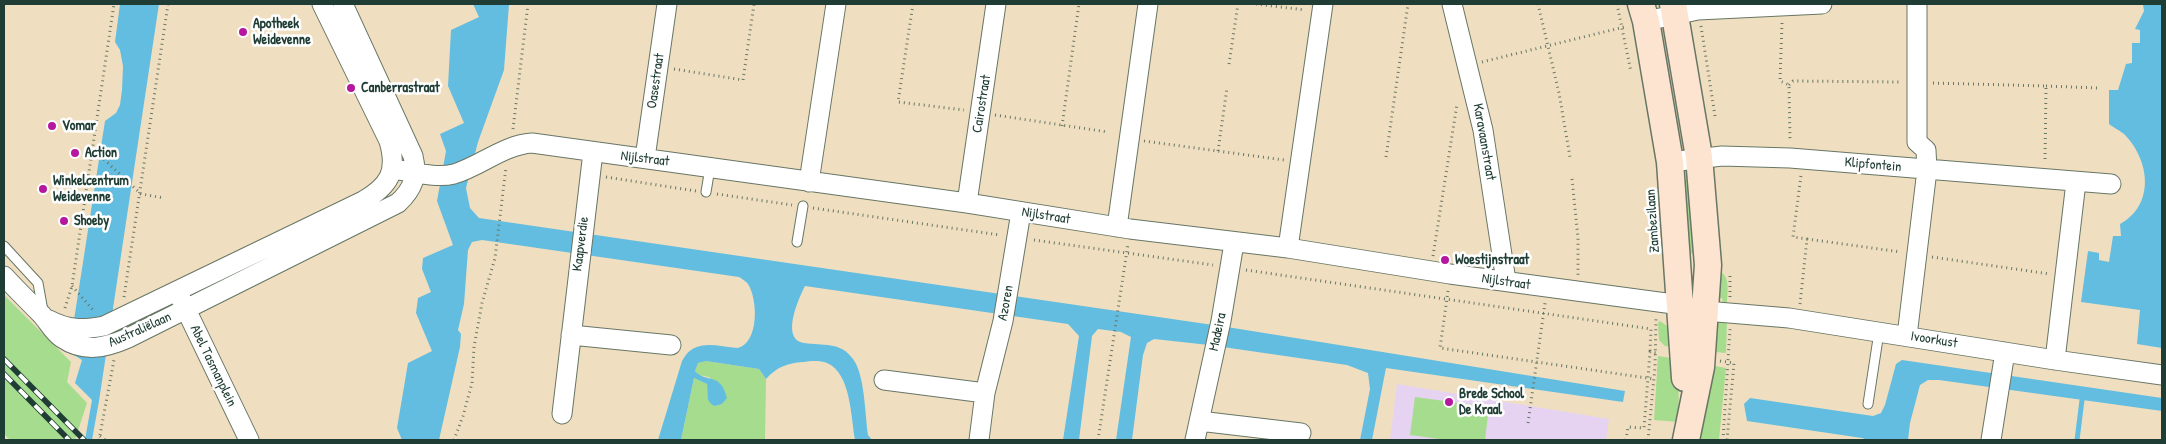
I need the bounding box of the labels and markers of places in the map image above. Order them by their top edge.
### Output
place label: Apotheek Weidevenne [253,16,311,48]
marker: Apotheek Weidevenne [237,26,249,38]
place label: Canberrastraat [361,80,439,96]
marker: Canberrastraat [345,82,357,94]
place label: Vomar [62,118,96,134]
marker: Vomar [46,120,58,132]
place label: Action [85,145,117,161]
marker: Action [69,147,81,159]
place label: Winkelcentrum Weidevenne [53,173,129,206]
marker: Winkelcentrum Weidevenne [37,183,49,195]
place label: Shoeby [74,213,109,229]
marker: Shoeby [58,215,70,227]
place label: Woestijnstraat [1455,252,1529,268]
marker: Woestijnstraat [1439,254,1451,266]
place label: Brede School De Kraal [1459,386,1524,418]
marker: Brede School De Kraal [1443,396,1455,408]

